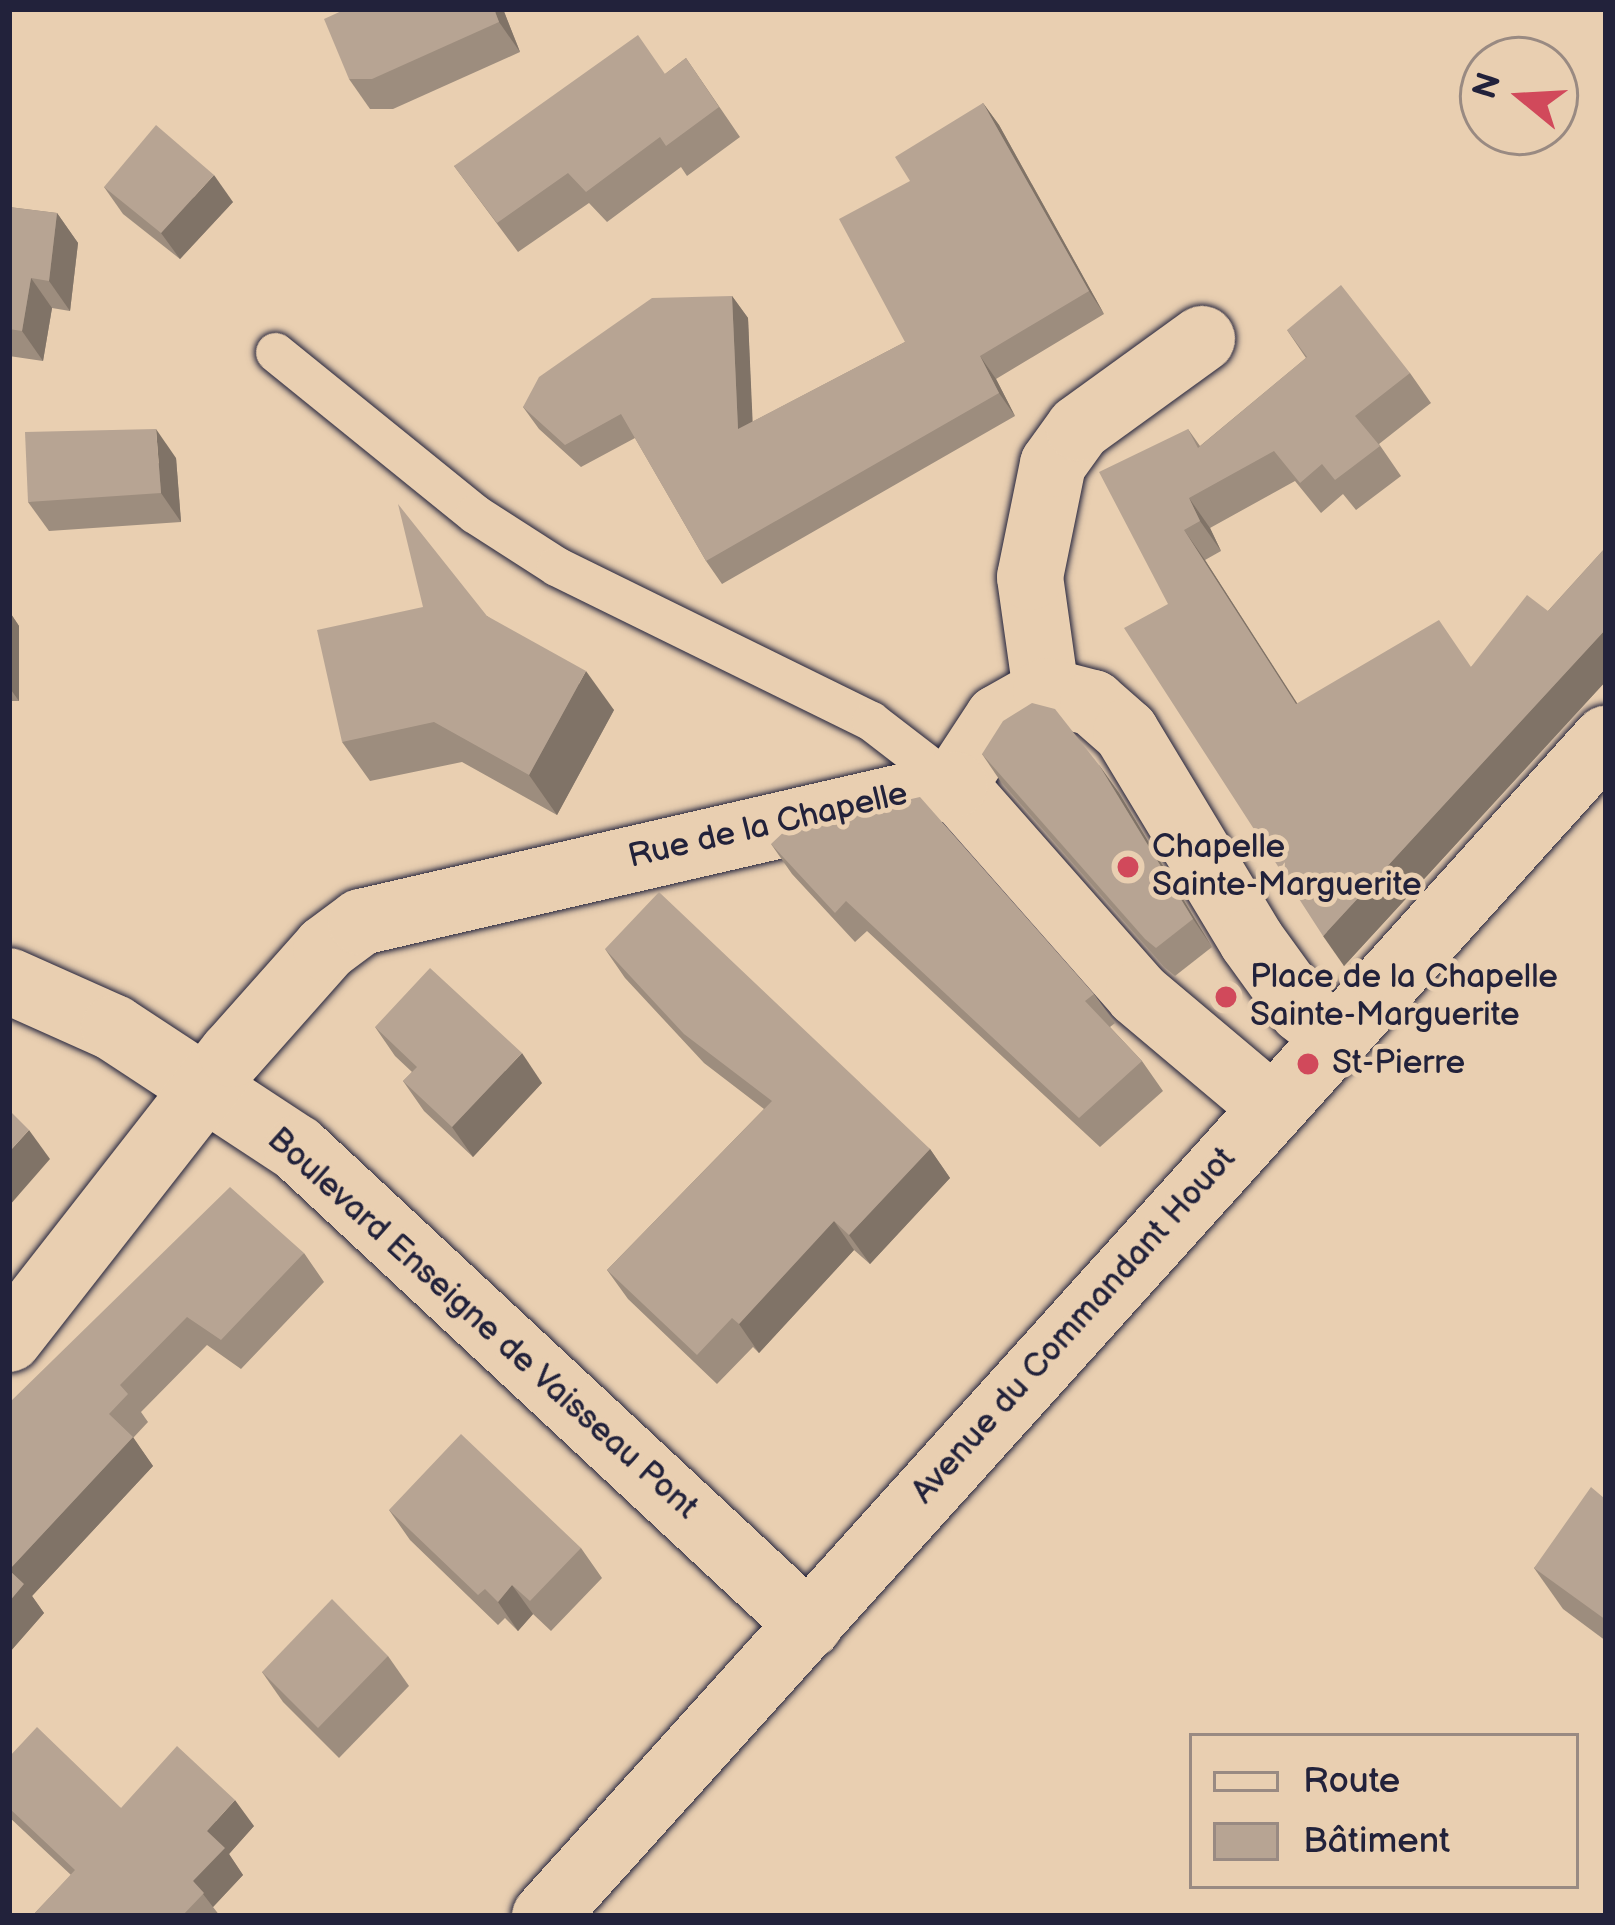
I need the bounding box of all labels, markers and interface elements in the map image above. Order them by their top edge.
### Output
north arrow [1459,36,1579,156]
text: N [1465,68,1510,104]
street label: Rue de la Chapelle [624,775,912,877]
place label: Chapelle Sainte-Marguerite [1152,828,1422,906]
marker: Chapelle Sainte-Marguerite [1115,854,1141,880]
place label: Place de la Chapelle Sainte-Marguerite [1250,958,1558,1036]
marker: Place de la Chapelle Sainte-Marguerite [1213,984,1239,1010]
place label: St-Pierre [1332,1044,1465,1084]
marker: St-Pierre [1295,1051,1321,1077]
street label: Boulevard Enseigne de Vaisseau Pont [258,1120,706,1528]
street label: Avenue du Commandant Houot [904,1140,1244,1512]
legend [1189,1733,1579,1889]
text: Route [1303,1760,1400,1803]
text: Bâtiment [1303,1820,1450,1863]

